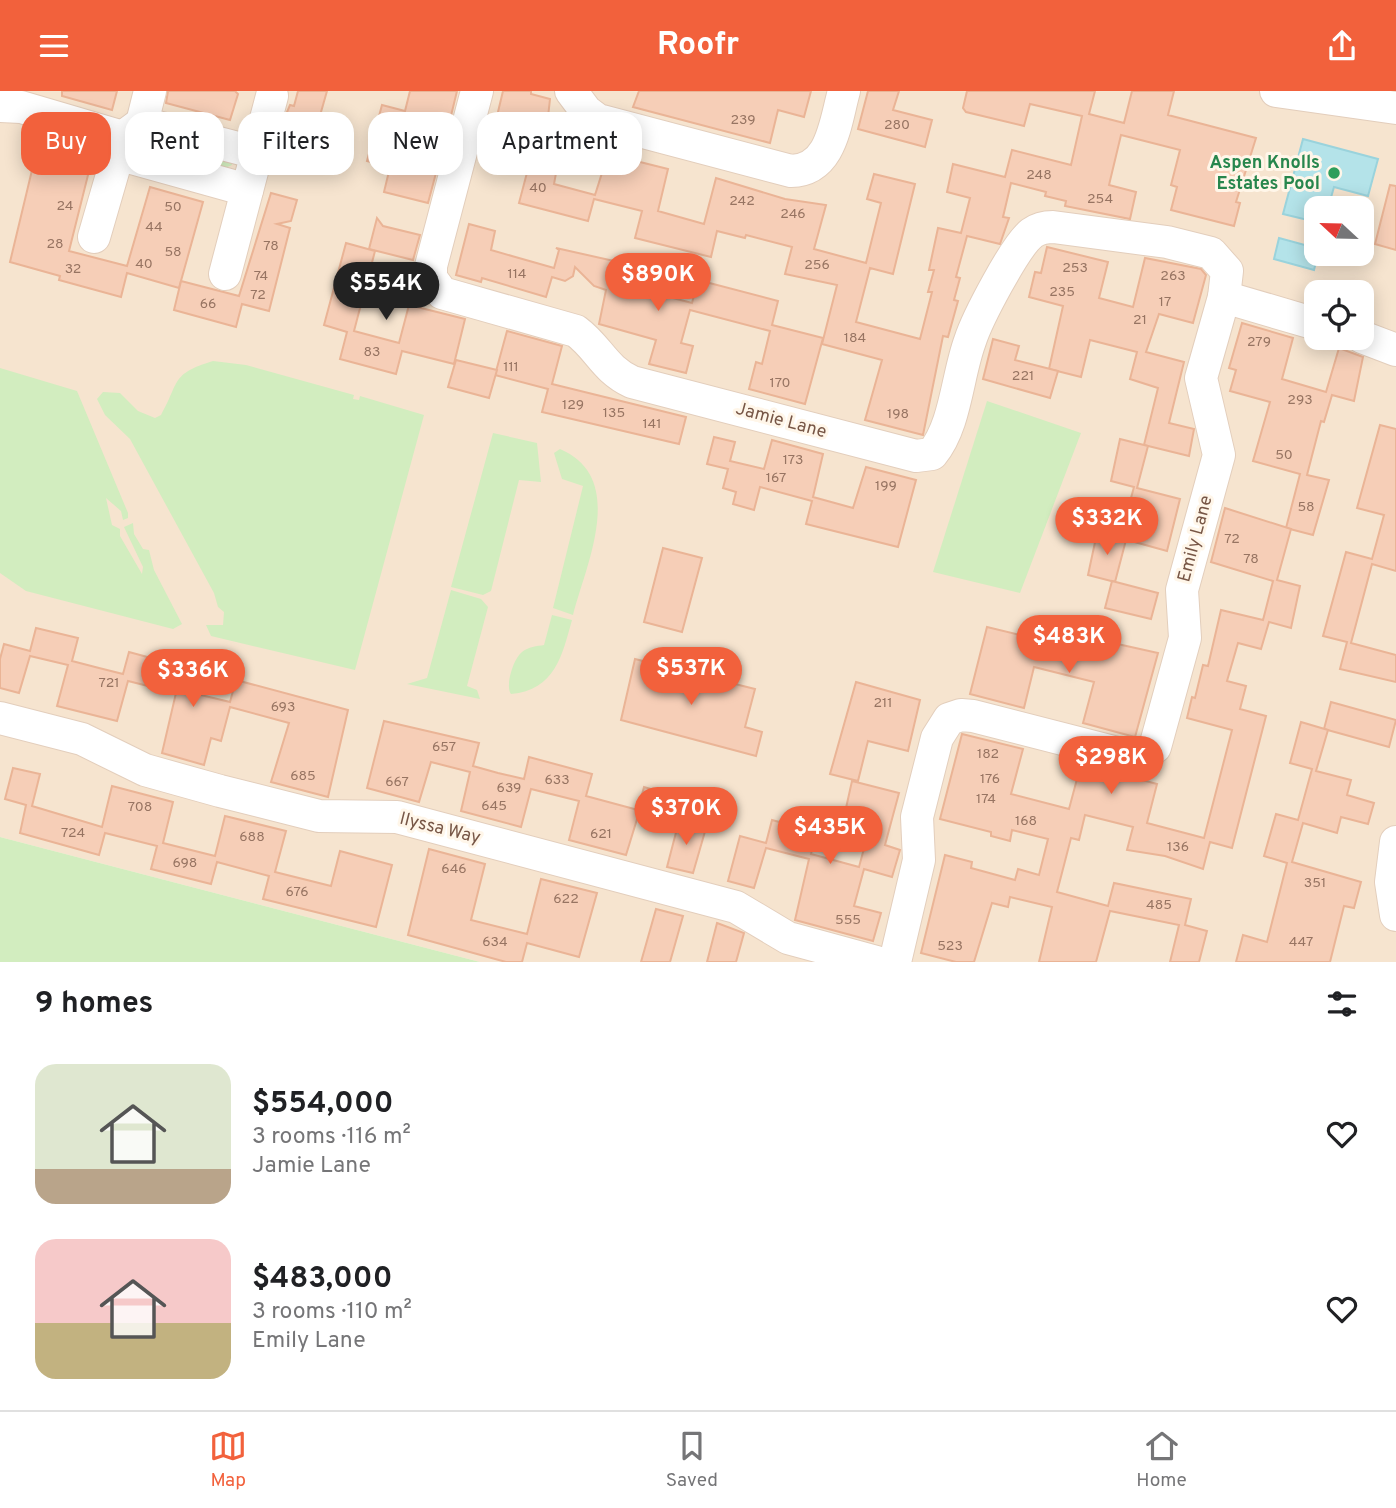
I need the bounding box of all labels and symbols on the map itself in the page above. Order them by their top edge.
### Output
house number: 239 [730,112,756,129]
house number: 280 [884,117,910,134]
place label: Aspen Knolls Estates Pool [1210,152,1320,196]
marker: Aspen Knolls Estates Pool [1326,165,1342,181]
house number: 248 [1026,167,1052,184]
house number: 40 [529,180,547,197]
house number: 254 [1087,191,1113,208]
house number: 242 [729,193,755,210]
north arrow [1304,196,1374,266]
house number: 24 [56,198,74,215]
house number: 50 [164,199,182,216]
house number: 246 [780,206,806,223]
house number: 44 [145,219,163,236]
house number: 28 [46,236,64,253]
house number: 78 [263,238,279,255]
house number: 58 [164,244,182,261]
pin: $890K [609,253,707,313]
house number: 40 [135,256,153,273]
house number: 256 [804,257,830,274]
house number: 253 [1062,260,1088,277]
house number: 32 [65,261,81,278]
pin: $554K [337,263,435,322]
house number: 114 [508,266,526,283]
house number: 74 [254,268,268,285]
house number: 263 [1160,268,1186,285]
house number: 235 [1049,284,1075,301]
house number: 72 [250,287,266,304]
house number: 17 [1159,294,1171,311]
house number: 66 [200,296,216,313]
house number: 21 [1133,312,1147,329]
house number: 184 [844,330,866,347]
house number: 279 [1247,334,1271,351]
house number: 83 [364,344,380,361]
house number: 111 [503,359,519,376]
house number: 221 [1012,368,1034,385]
house number: 170 [769,375,791,392]
house number: 293 [1287,392,1313,409]
house number: 129 [562,397,584,414]
street label: Jamie Lane [733,398,829,444]
house number: 135 [603,405,625,422]
house number: 198 [887,406,909,423]
house number: 141 [643,416,661,433]
house number: 50 [1275,447,1293,464]
house number: 173 [783,452,803,469]
house number: 167 [766,470,786,487]
house number: 199 [875,478,897,495]
street label: Emily Lane [1173,493,1219,585]
pin: $332K [1058,497,1156,557]
house number: 58 [1297,499,1315,516]
house number: 72 [1224,531,1240,548]
house number: 78 [1243,551,1259,568]
pin: $483K [1020,615,1118,675]
pin: $537K [642,647,740,707]
pin: $336K [144,649,242,709]
house number: 721 [99,675,119,692]
house number: 211 [873,695,893,712]
house number: 693 [271,699,295,716]
pin: $298K [1062,737,1160,796]
house number: 657 [432,739,456,756]
house number: 182 [977,746,999,763]
house number: 685 [290,768,316,785]
house number: 176 [980,771,1000,788]
house number: 633 [544,772,570,789]
house number: 667 [385,774,409,791]
house number: 639 [497,780,521,797]
pin: $370K [637,787,735,847]
house number: 174 [976,791,996,808]
house number: 645 [481,798,507,815]
house number: 708 [128,799,152,816]
pin: $435K [781,807,879,866]
street label: Ilyssa Way [397,808,483,850]
house number: 168 [1015,813,1037,830]
house number: 724 [61,825,85,842]
house number: 621 [590,826,612,843]
house number: 688 [239,829,265,846]
house number: 136 [1167,839,1189,856]
house number: 698 [173,855,197,872]
house number: 646 [441,861,467,878]
house number: 351 [1304,875,1326,892]
house number: 676 [285,884,309,901]
house number: 622 [553,891,579,908]
house number: 485 [1146,897,1172,914]
house number: 555 [835,912,861,929]
house number: 634 [482,934,508,951]
house number: 447 [1289,934,1313,951]
house number: 523 [937,938,963,955]

